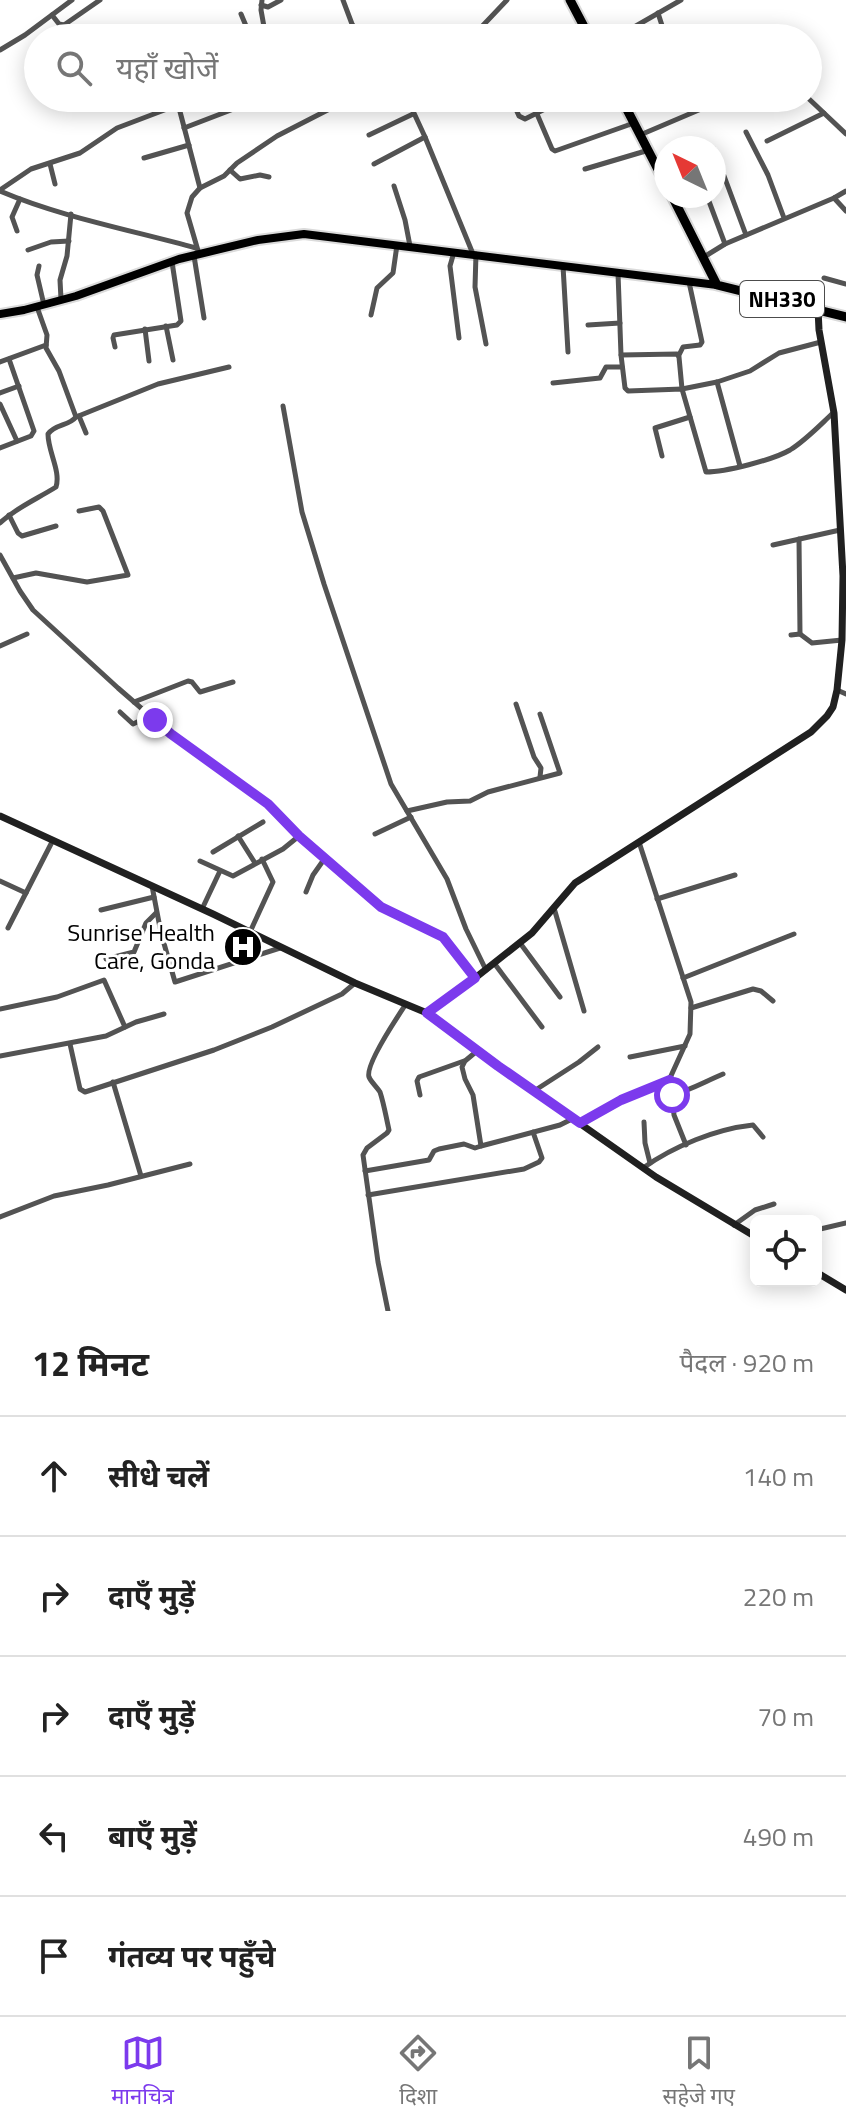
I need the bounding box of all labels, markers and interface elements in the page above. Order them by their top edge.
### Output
search box [24,24,822,112]
text: यहाँ खोजें [116,45,218,91]
icon: search [52,46,96,90]
north arrow [654,136,726,208]
road number: NH330 [740,281,824,317]
route end [137,702,173,738]
place label: Sunrise Health Care, Gonda [67,914,215,978]
hospital icon: Sunrise Health Care, Gonda [222,926,264,968]
route start [654,1077,690,1113]
map controls [750,1215,822,1287]
button: locate [750,1215,822,1287]
text: 12 मिनट [32,1337,149,1389]
text: पैदल · 920 m [680,1343,814,1382]
text: सीधे चलें [108,1453,209,1499]
icon: ahead [32,1454,76,1498]
text: 140 m [743,1457,814,1496]
text: दाएँ मुड़ें [108,1573,195,1619]
icon: right [32,1574,76,1618]
text: 220 m [743,1577,814,1616]
text: दाएँ मुड़ें [108,1693,195,1739]
icon: right [32,1694,76,1738]
text: 70 m [757,1697,814,1736]
text: बाएँ मुड़ें [108,1813,197,1859]
icon: left [32,1814,76,1858]
text: 490 m [743,1817,814,1856]
text: गंतव्य पर पहुँचे [108,1933,275,1979]
icon: arrive [32,1934,76,1978]
tab: मानचित्र [111,2031,174,2113]
tab: दिशा [396,2031,440,2113]
tab: सहेजे गए [663,2031,735,2113]

